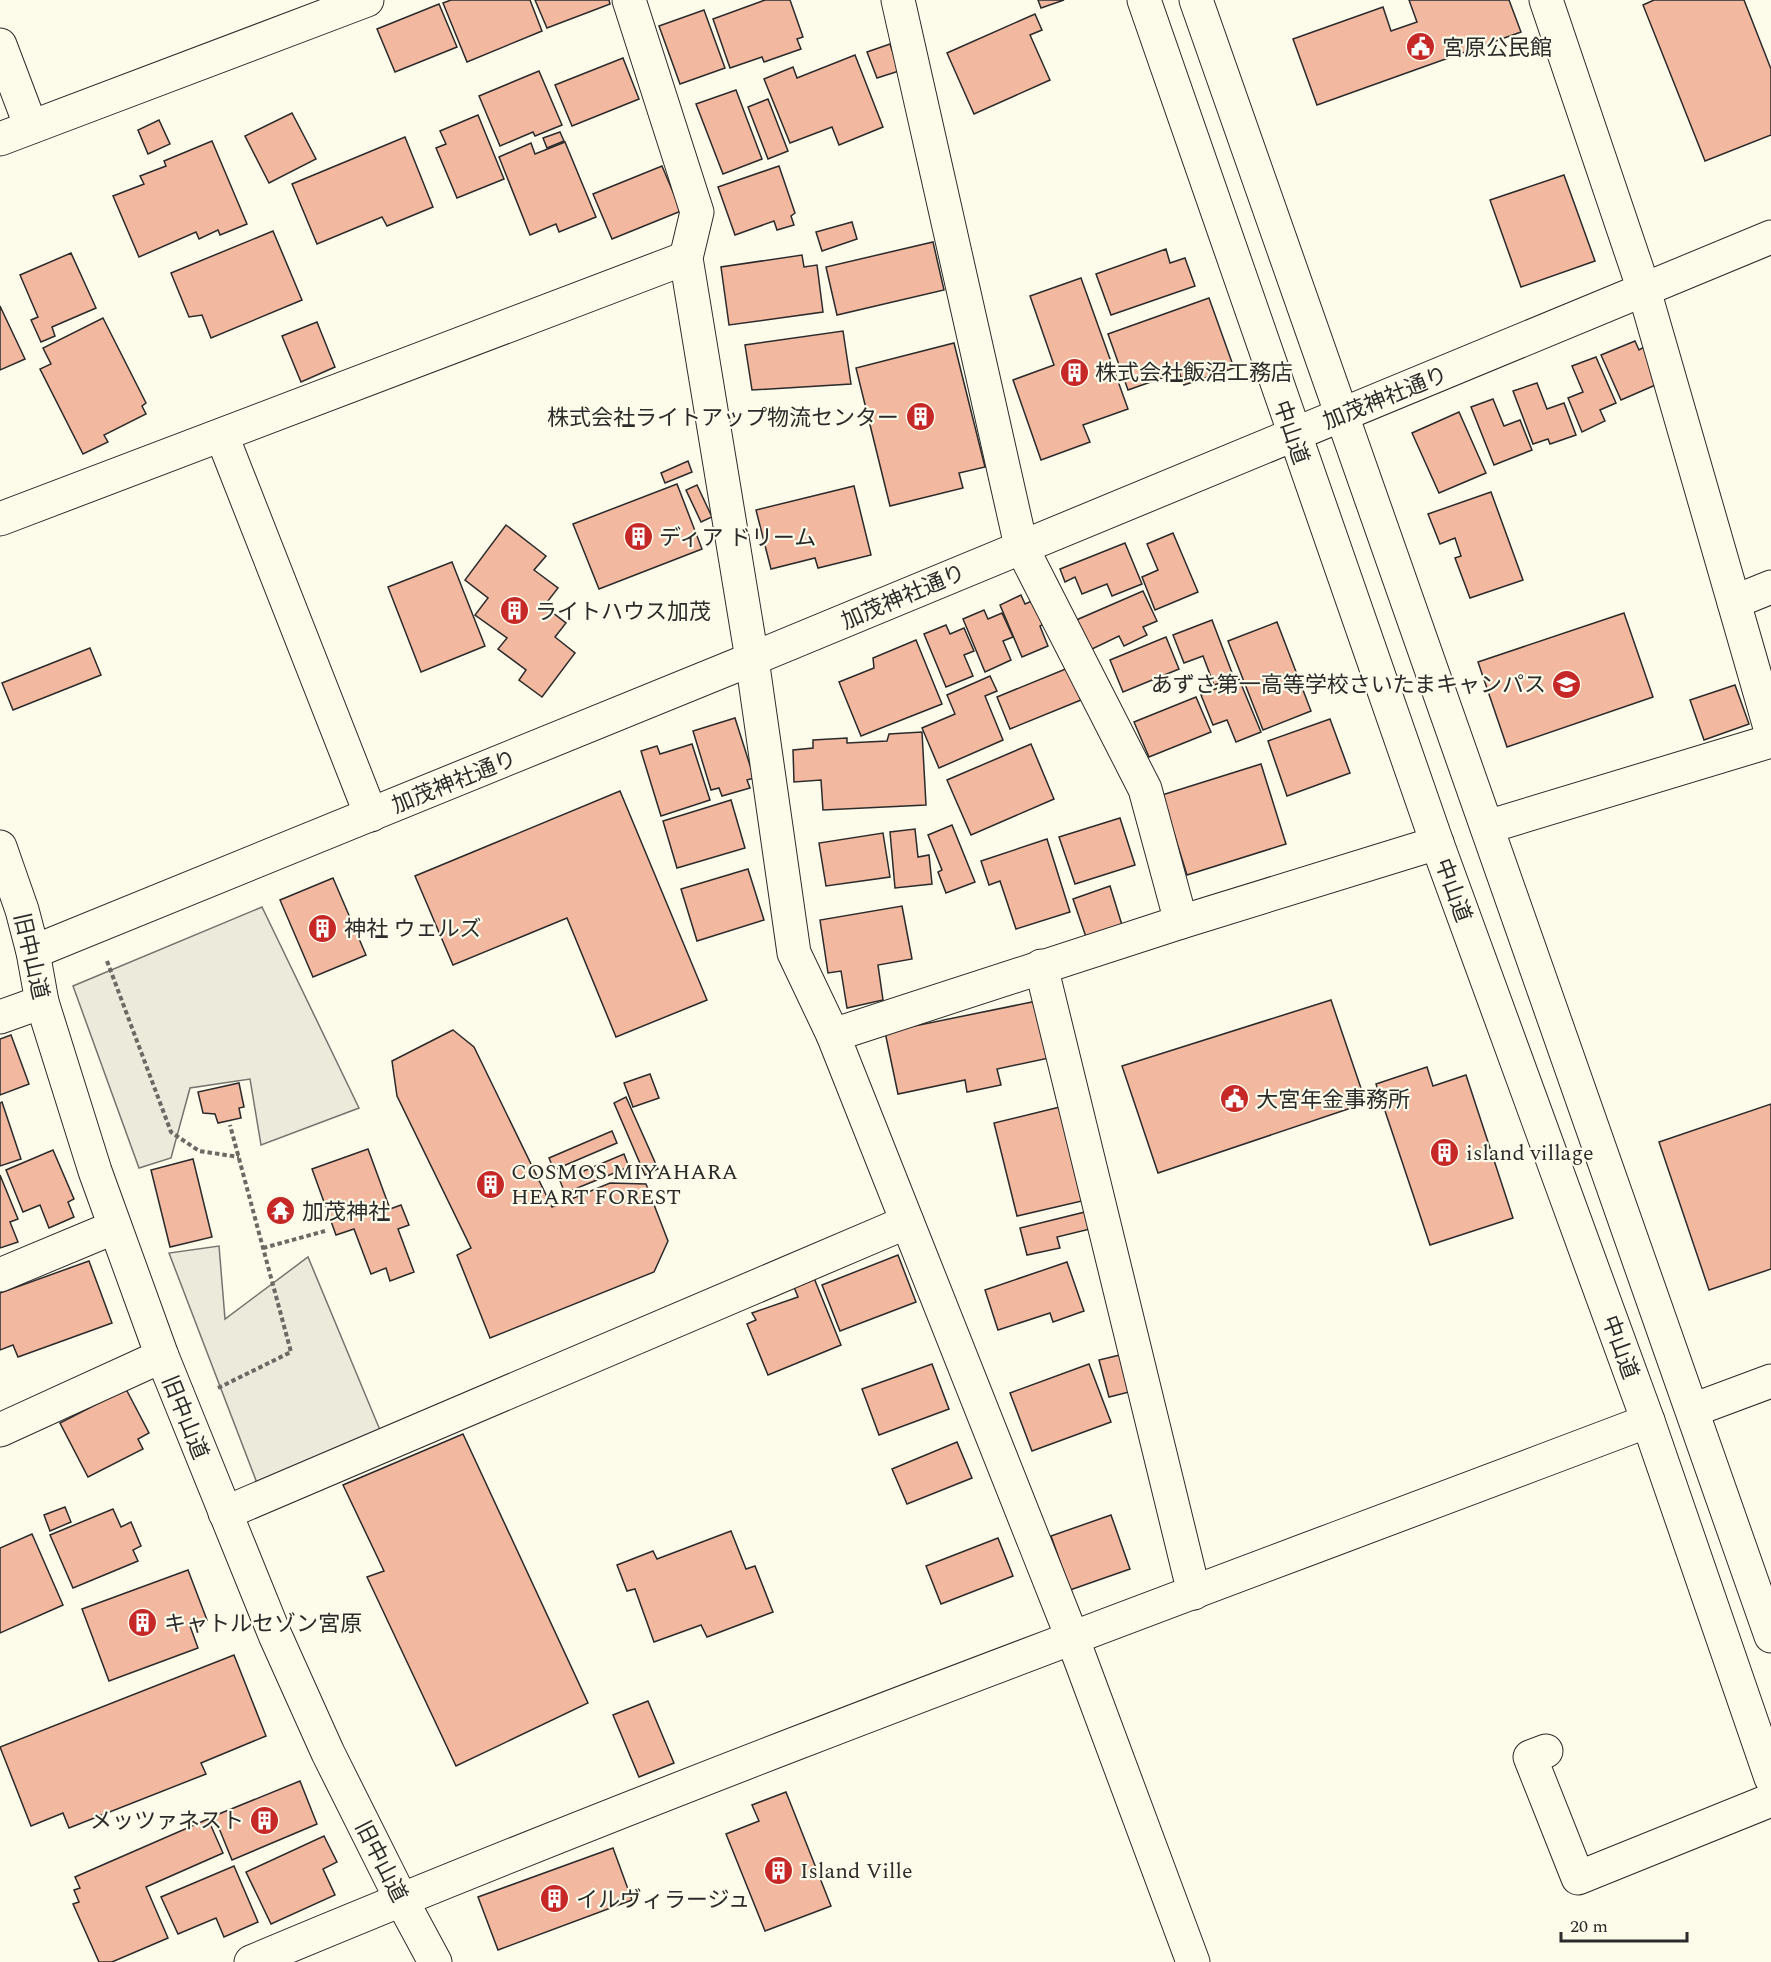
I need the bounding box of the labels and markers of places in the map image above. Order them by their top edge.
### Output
public building icon: 宮原公民館 [1405,31,1437,63]
place label: 宮原公民館 [1442,32,1552,65]
building icon: 株式会社飯沼工務店 [1058,356,1090,388]
place label: 株式会社飯沼工務店 [1095,357,1293,390]
building icon: 株式会社ライトアップ物流センター [904,401,936,433]
place label: 株式会社ライトアップ物流センター [547,402,899,435]
building icon: ディア ドリーム [622,521,654,553]
place label: ディア ドリーム [659,522,816,555]
building icon: ライトハウス加茂 [498,595,530,627]
place label: ライトハウス加茂 [535,596,711,629]
school or university icon: あずさ第一高等学校さいたまキャンパス [1551,668,1583,700]
place label: あずさ第一高等学校さいたまキャンパス [1151,669,1546,702]
building icon: 神社 ウェルズ [307,912,339,944]
place label: 神社 ウェルズ [344,913,482,946]
public building icon: 大宮年金事務所 [1219,1083,1251,1115]
place label: 大宮年金事務所 [1256,1084,1410,1117]
building icon: island village [1429,1136,1461,1168]
place label: island village [1466,1137,1594,1170]
place label: COSMOS MIYAHARA HEART FOREST [511,1156,738,1214]
building icon: COSMOS MIYAHARA HEART FOREST [474,1168,506,1200]
temple icon: 加茂神社 [265,1195,297,1227]
place label: 加茂神社 [302,1196,390,1229]
building icon: キャトルセゾン宮原 [127,1607,159,1639]
place label: キャトルセゾン宮原 [164,1608,362,1641]
building icon: メッツァネスト [249,1804,281,1836]
place label: メッツァネスト [90,1805,244,1838]
building icon: Island Ville [763,1854,795,1886]
place label: Island Ville [800,1855,913,1888]
building icon: イルヴィラージュ [539,1883,571,1915]
place label: イルヴィラージュ [576,1884,750,1917]

